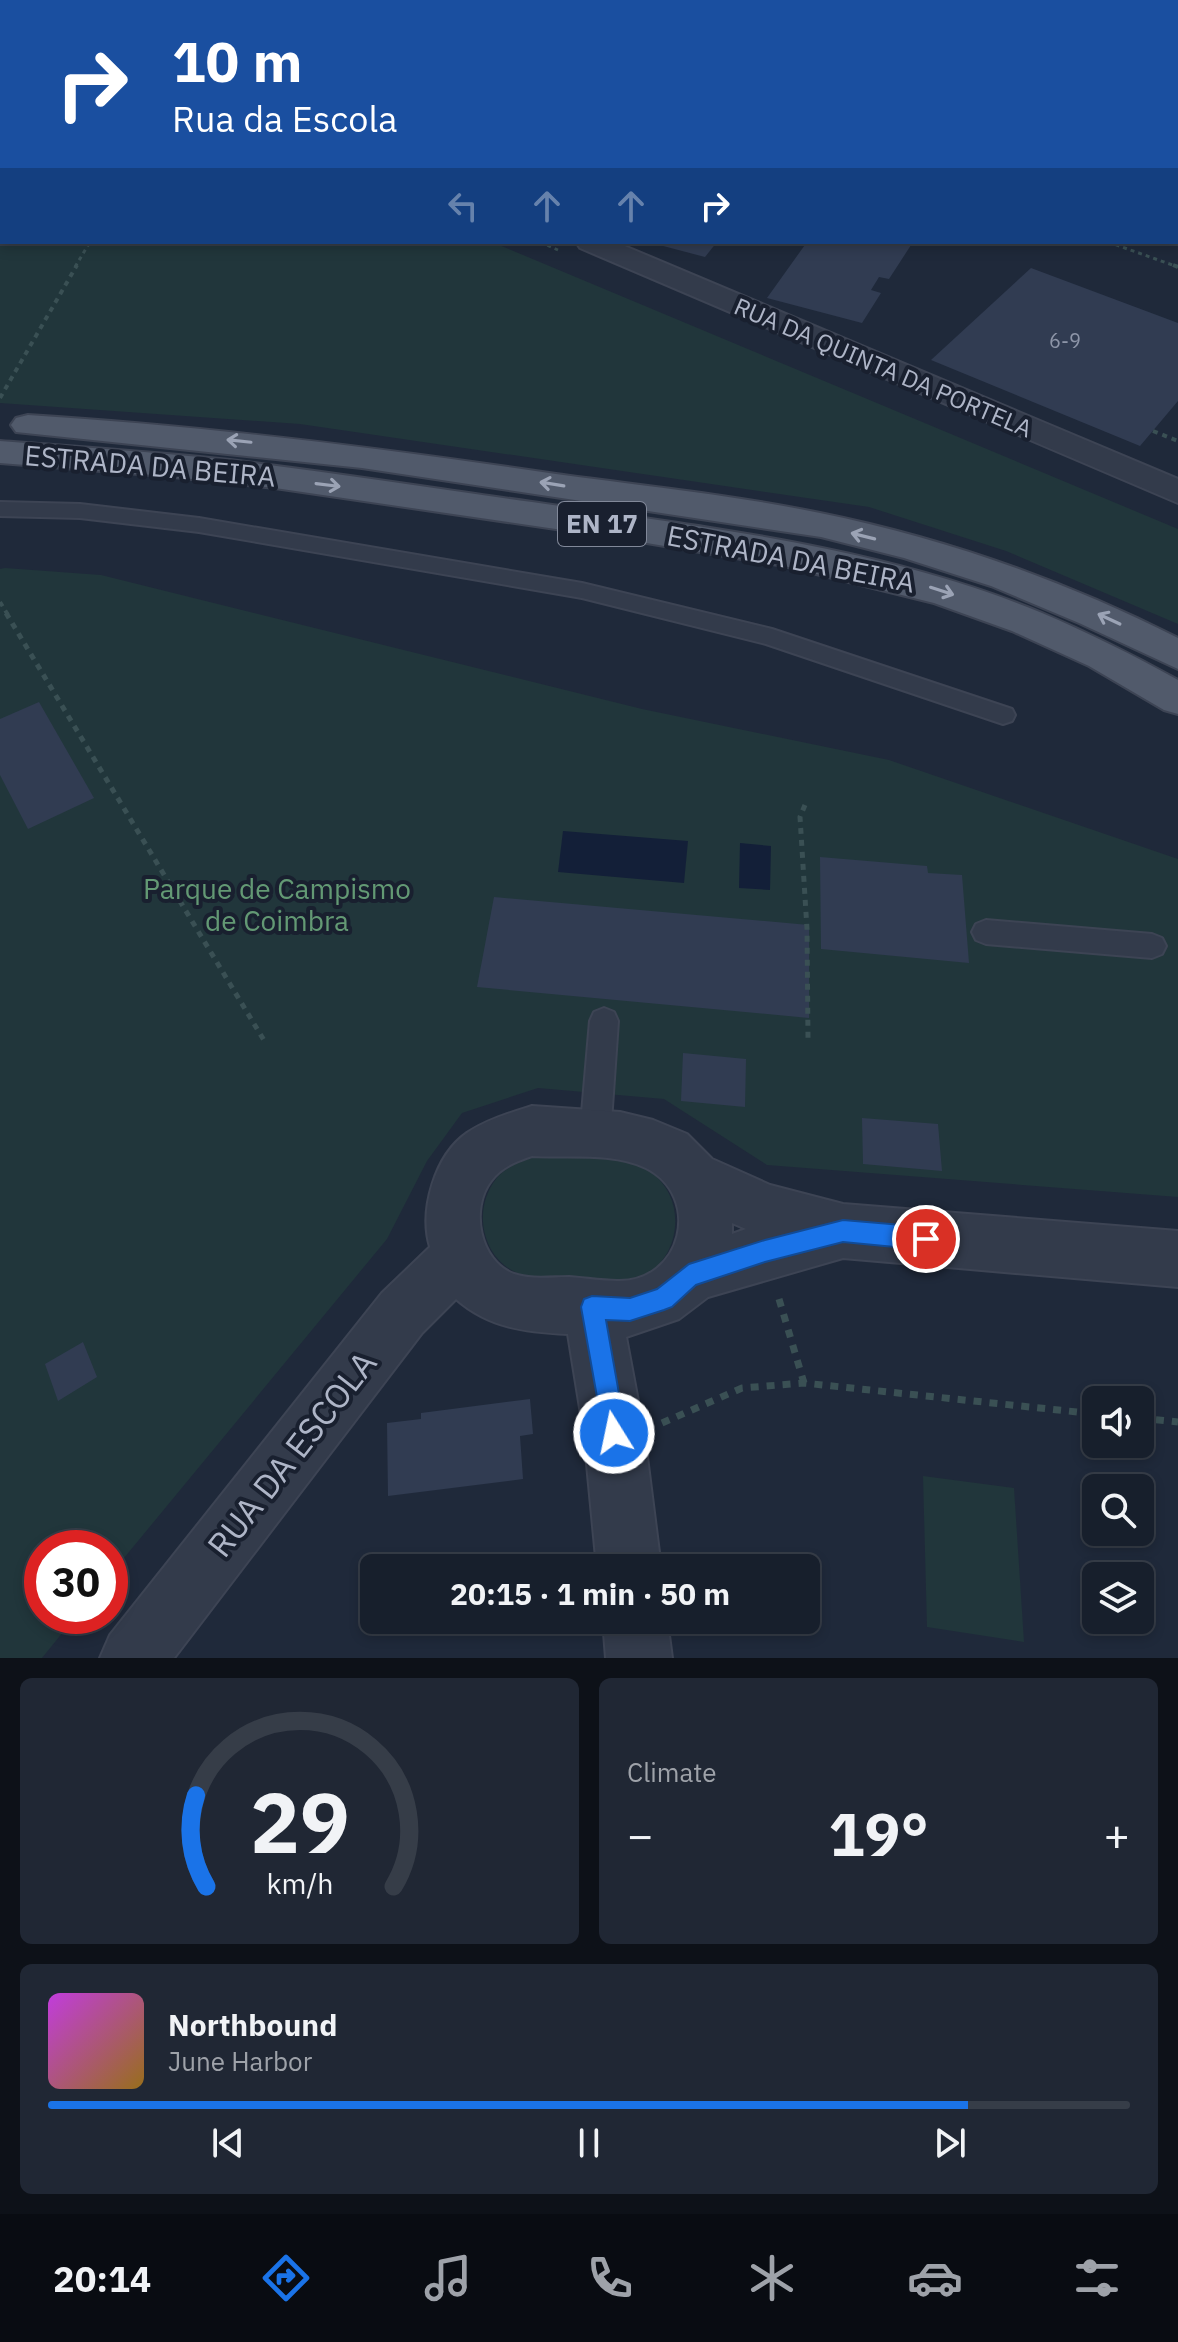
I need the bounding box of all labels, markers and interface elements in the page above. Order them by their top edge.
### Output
text: 10 m [172,25,302,97]
icon: right [40,32,144,136]
text: Rua da Escola [172,95,397,142]
icon: left [441,184,485,228]
icon: ahead [525,184,569,228]
icon: ahead [609,184,653,228]
icon: right [693,184,737,228]
street label: RUA DA QUINTA DA PORTELA [730,290,1037,444]
house number: 6-9 [1049,327,1081,354]
one-way arrow [226,433,253,448]
street label: ESTRADA DA BEIRA [23,436,277,495]
one-way arrow [539,476,565,491]
one-way arrow [314,477,341,492]
road number: EN 17 [558,502,646,546]
street label: ESTRADA DA BEIRA [664,516,918,601]
one-way arrow [851,527,877,542]
one-way arrow [929,584,955,599]
one-way arrow [1097,611,1121,626]
park label: Parque de Campismo de Coimbra [143,870,411,939]
pin [892,1205,960,1273]
icon: arrive [904,1217,948,1261]
street label: RUA DA ESCOLA [197,1341,386,1565]
map controls [1082,1386,1154,1634]
button: sound [1082,1386,1154,1458]
position arrow [572,1391,656,1475]
button: search [1082,1474,1154,1546]
speed limit sign: 30 [24,1530,128,1634]
button: layers [1082,1562,1154,1634]
text: 20:15 · 1 min · 50 m [450,1574,730,1613]
text: Climate [627,1755,717,1789]
text: 29 [250,1768,349,1876]
text: 19° [828,1794,929,1873]
text: − [627,1806,653,1863]
text: + [1104,1806,1130,1863]
text: km/h [266,1865,333,1902]
text: Northbound [168,2005,337,2044]
text: June Harbor [168,2044,312,2078]
icon: previous [206,2121,250,2165]
icon: pause [567,2121,611,2165]
icon: next [928,2121,972,2165]
icon: directions [258,2250,314,2306]
icon: music [420,2250,476,2306]
icon: phone [582,2250,638,2306]
icon: climate [744,2250,800,2306]
icon: car [907,2250,963,2306]
icon: filters [1069,2250,1125,2306]
text: 20:14 [53,2255,151,2302]

